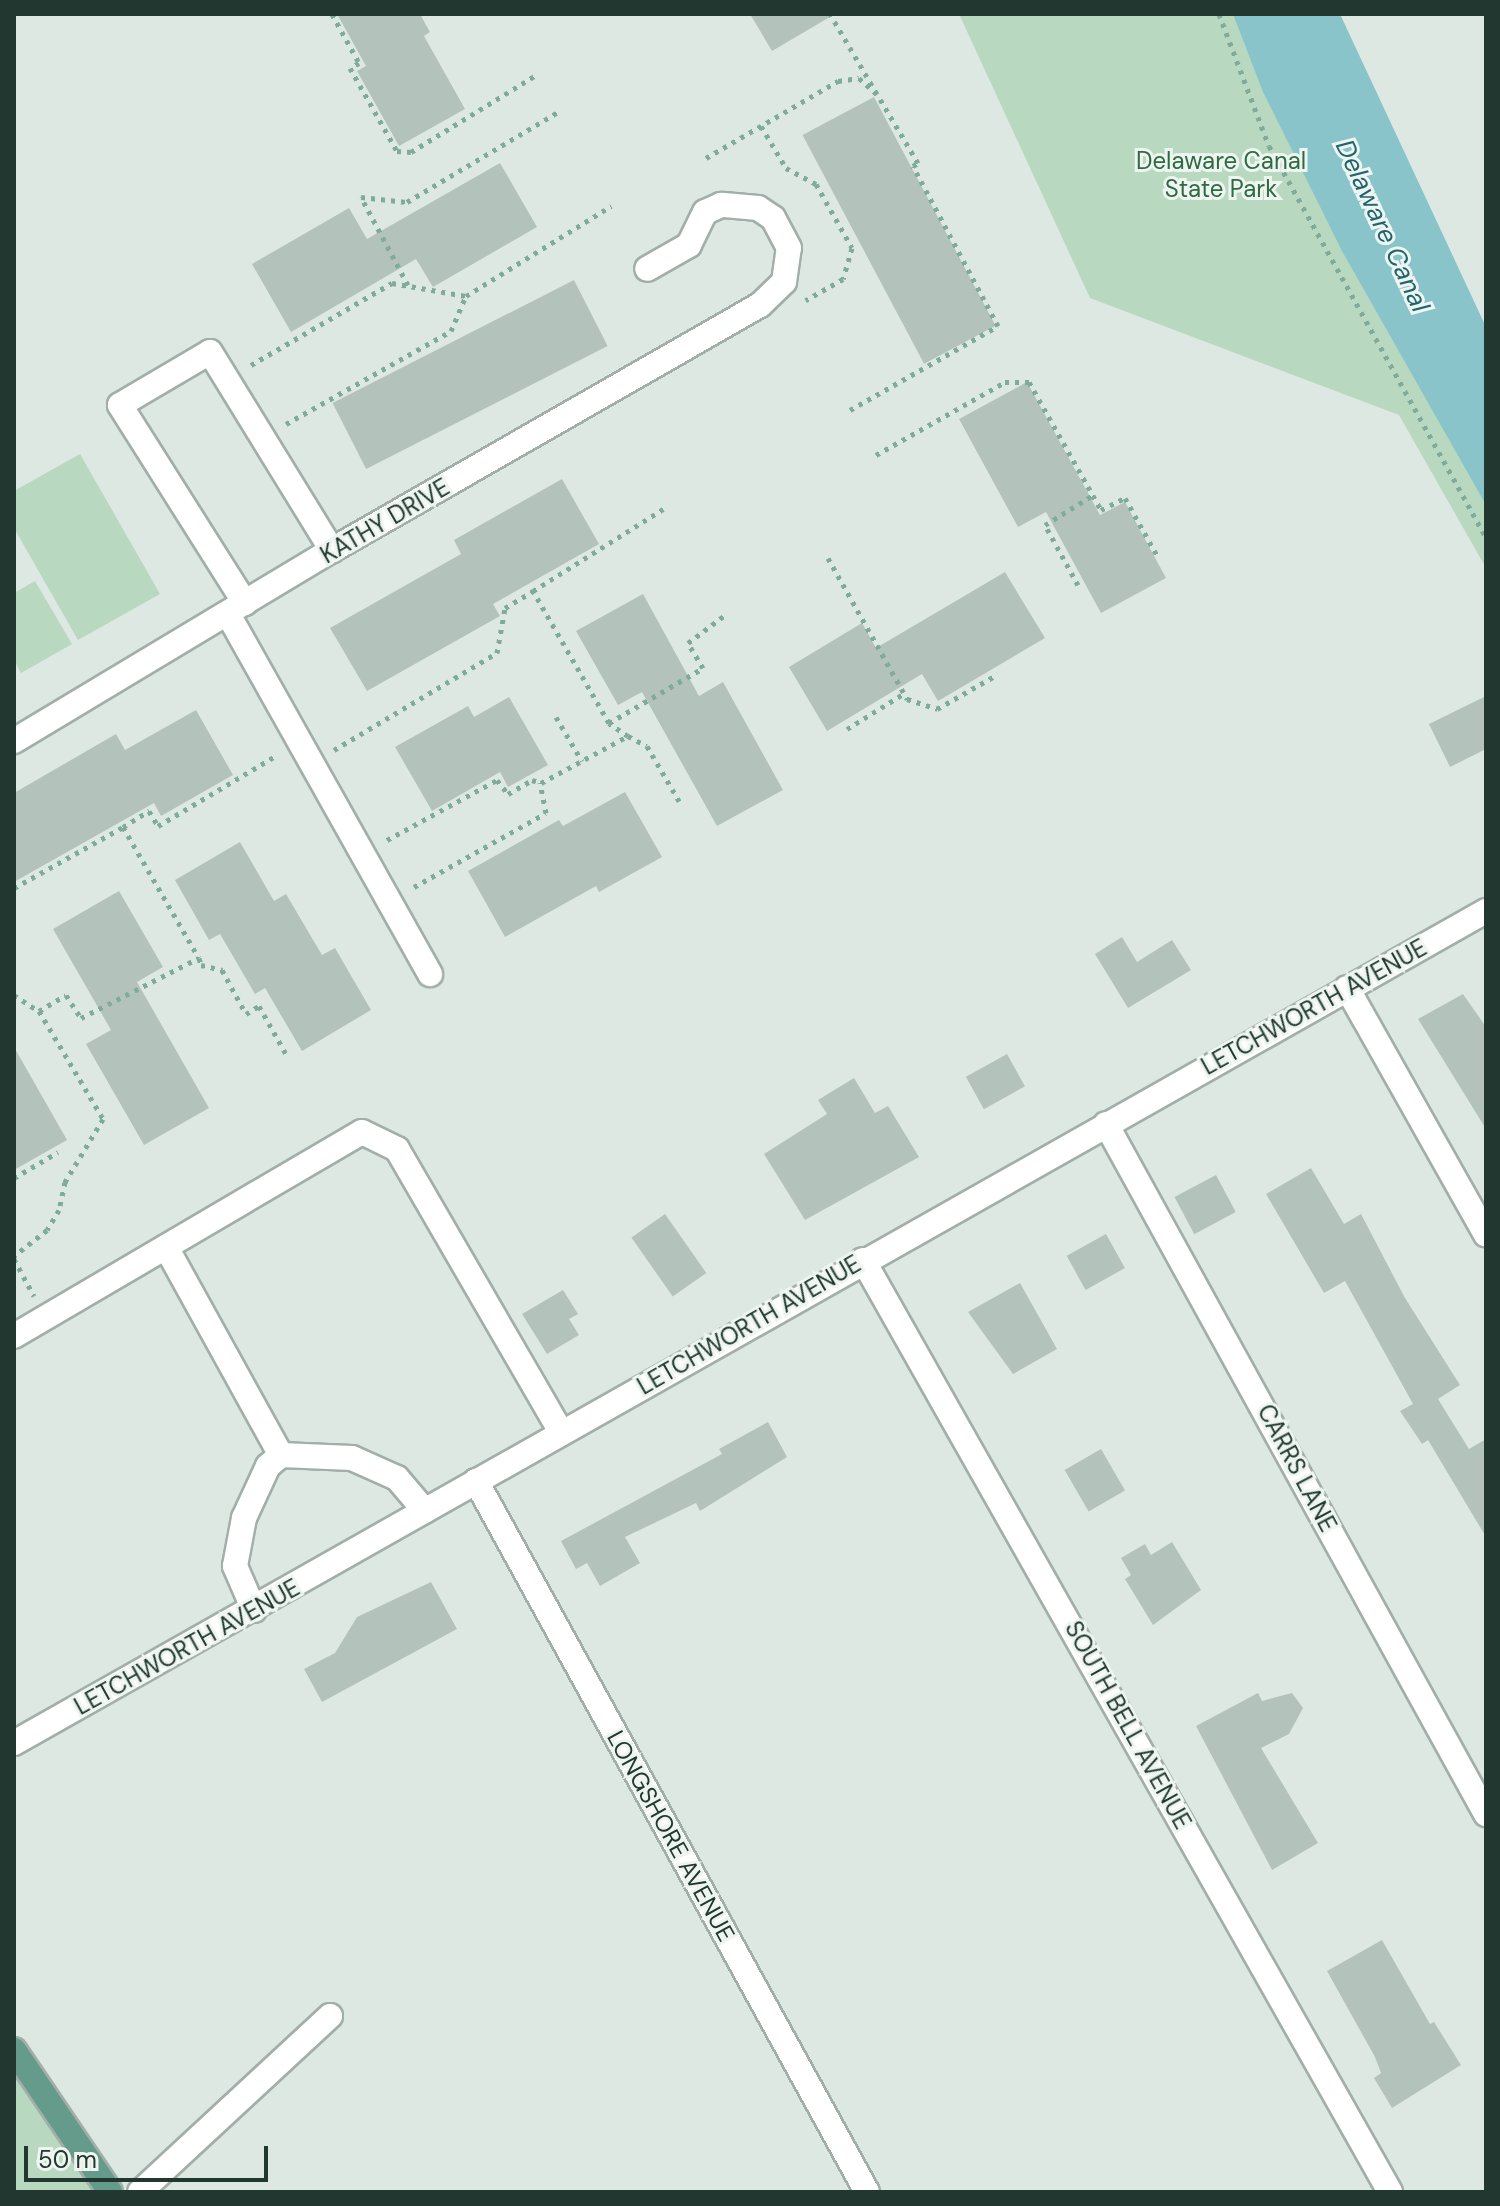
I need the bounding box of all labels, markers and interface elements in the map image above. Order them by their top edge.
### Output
water label: Delaware Canal [1328,135,1436,317]
park label: Delaware Canal State Park [1136,147,1306,203]
street label: KATHY DRIVE [315,472,455,570]
street label: LETCHWORTH AVENUE [1196,933,1432,1081]
street label: LETCHWORTH AVENUE [632,1249,866,1401]
street label: CARRS LANE [1251,1399,1343,1537]
street label: LETCHWORTH AVENUE [69,1573,305,1721]
street label: SOUTH BELL AVENUE [1059,1616,1197,1834]
street label: LONGSHORE AVENUE [601,1726,741,1946]
scale bar [28,2130,272,2180]
text: 50 m [38,2144,97,2175]

